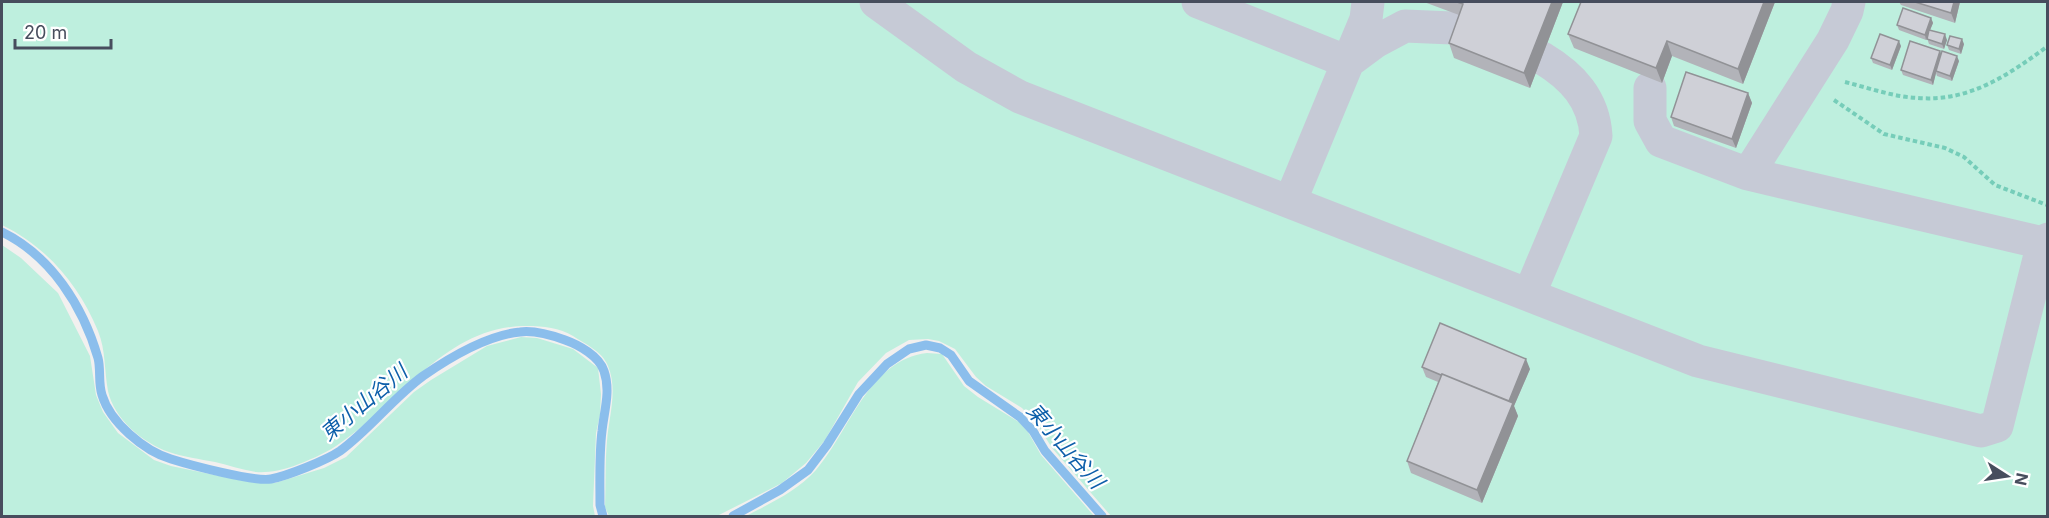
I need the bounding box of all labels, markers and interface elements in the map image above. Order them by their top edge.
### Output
scale bar [15,12,111,50]
text: 20 m [24,22,67,43]
water label: 東小山谷川 [315,358,413,446]
water label: 東小山谷川 [1022,398,1111,495]
north arrow [1977,446,2037,506]
text: N [2011,471,2033,487]

